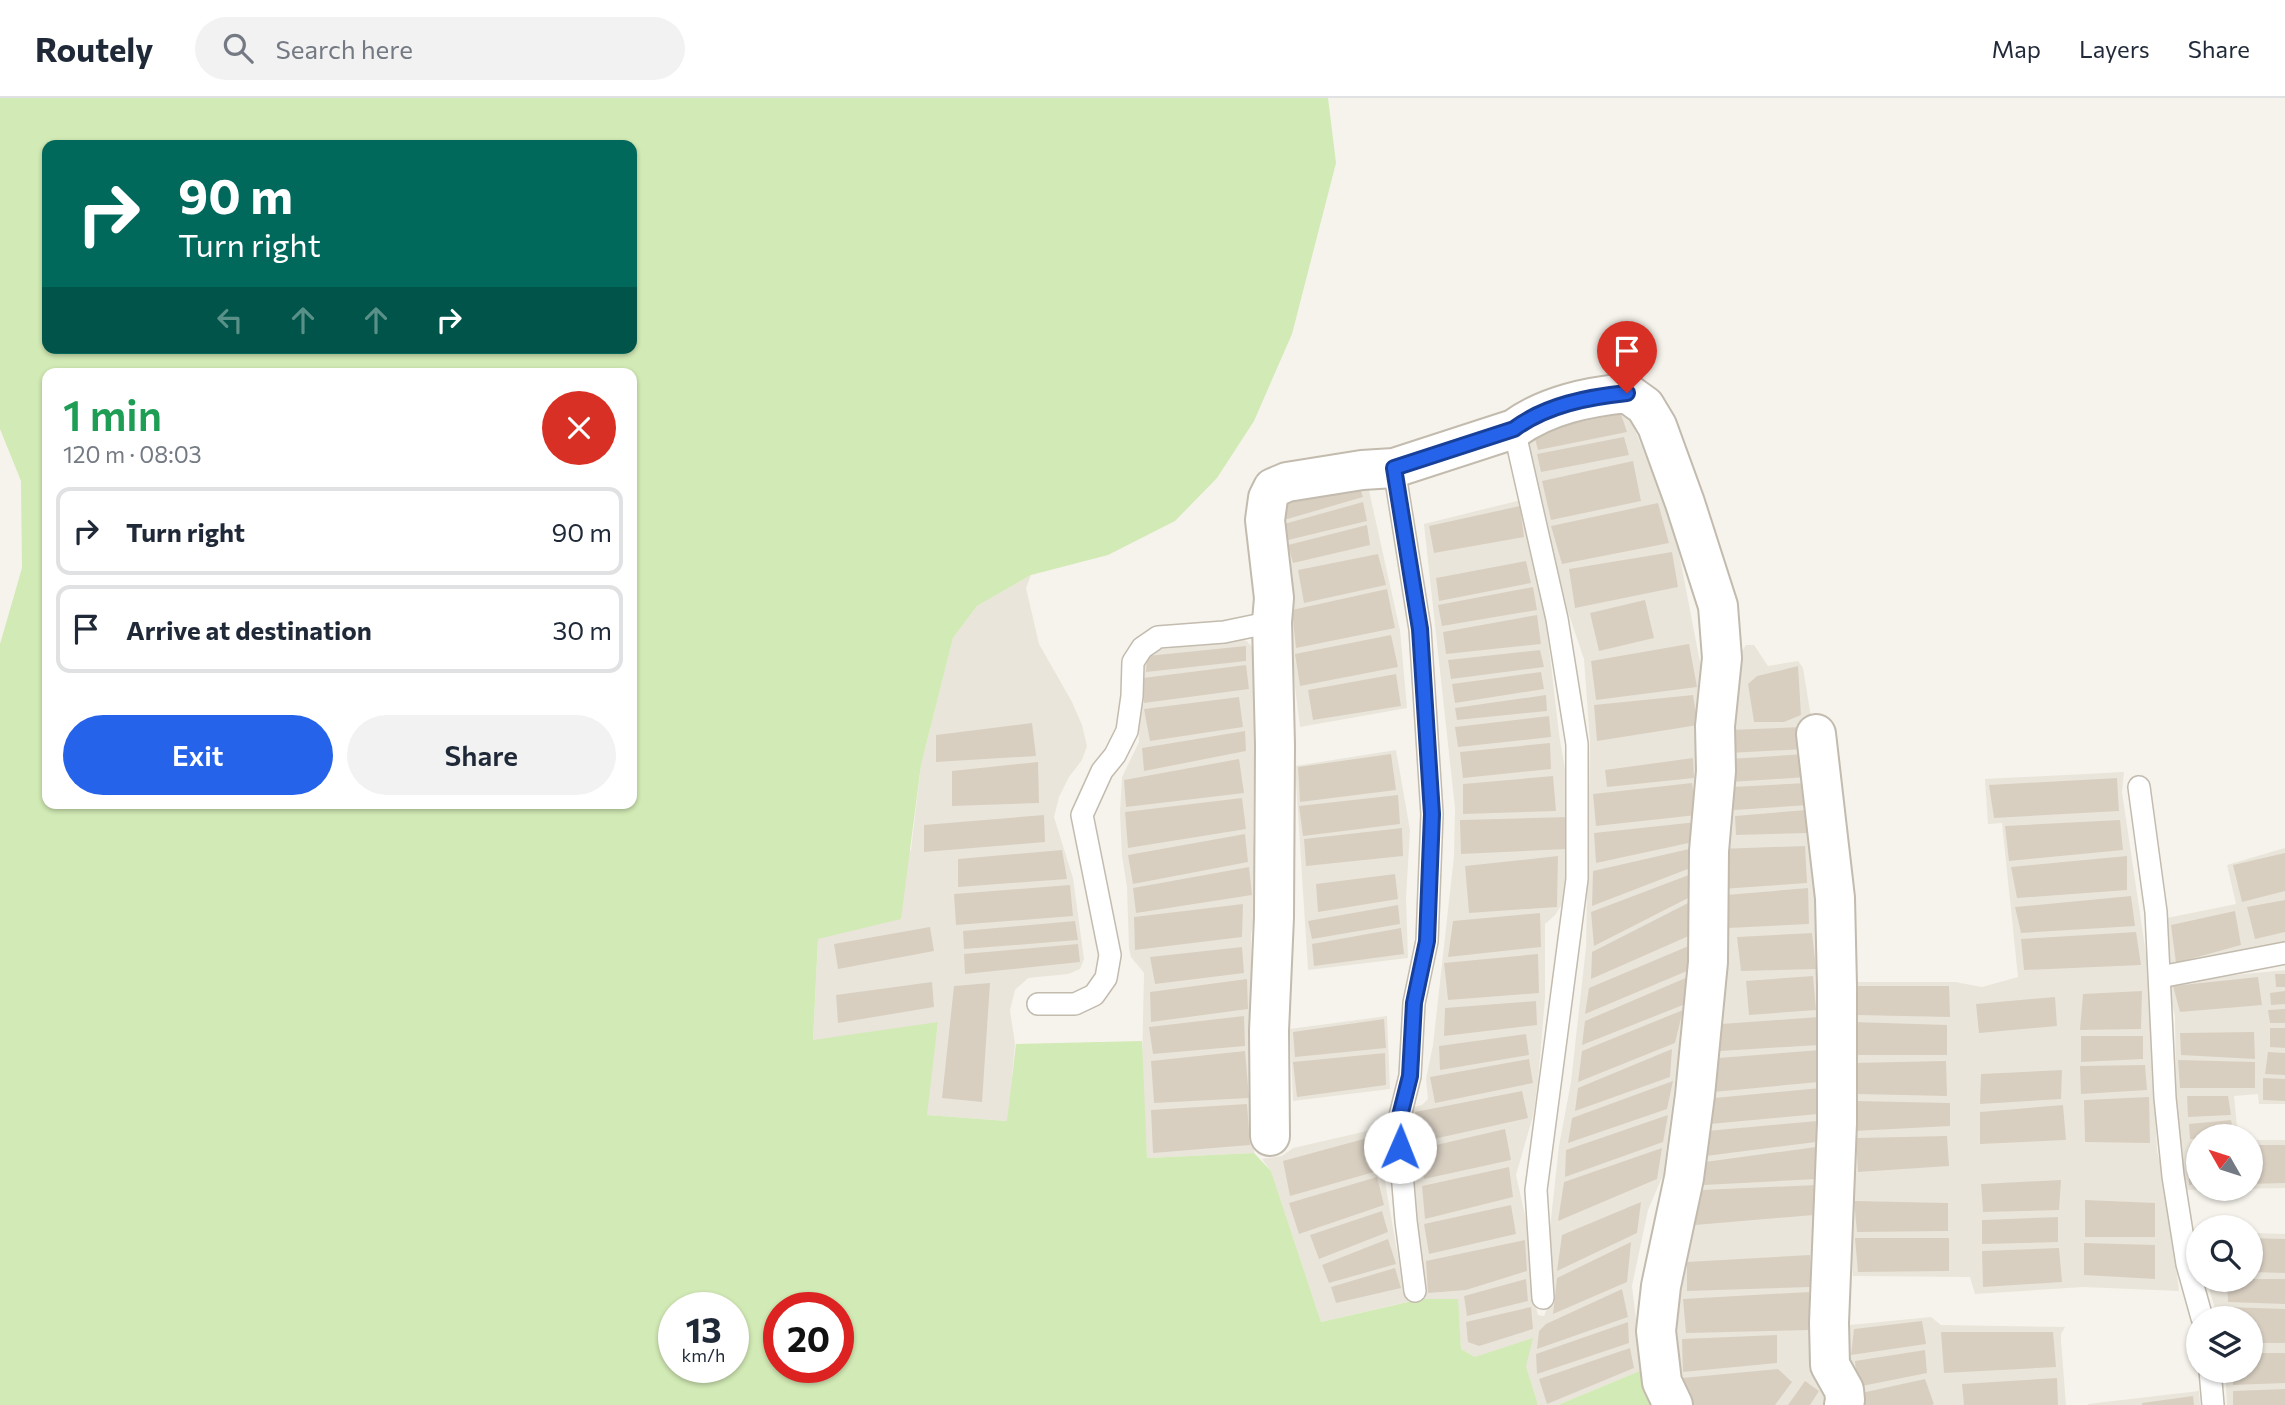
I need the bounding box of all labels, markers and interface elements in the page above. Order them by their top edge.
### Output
search box [195,17,685,80]
text: Routely [35,28,153,69]
icon: search [219,29,257,67]
text: Search here [275,33,413,64]
text: Map [1992,34,2041,63]
text: Layers [2079,34,2150,63]
text: Share [2188,34,2250,63]
text: 90 m [178,164,293,224]
icon: right [63,168,154,259]
text: Turn right [178,224,321,264]
icon: left [211,301,249,339]
icon: ahead [284,301,322,339]
icon: ahead [357,301,395,339]
icon: right [430,301,468,339]
pin [1597,321,1657,393]
icon: arrive [1608,332,1646,370]
text: 1 min [63,388,162,440]
button: close [542,391,616,465]
text: 120 m · 08:03 [63,440,202,468]
icon: right [67,512,105,550]
text: Turn right [126,516,245,547]
text: 90 m [552,516,612,547]
icon: arrive [67,610,105,648]
text: Arrive at destination [126,614,372,645]
text: 30 m [553,614,612,645]
button: Exit [63,715,333,795]
button: Share [347,715,616,795]
position arrow [1363,1110,1437,1184]
north arrow [2186,1124,2263,1200]
map controls [2186,1124,2263,1383]
button: search [2186,1215,2263,1292]
speed limit sign: 20 [763,1292,854,1383]
button: layers [2186,1306,2263,1383]
text: 13 [685,1307,722,1350]
text: km/h [682,1344,725,1366]

